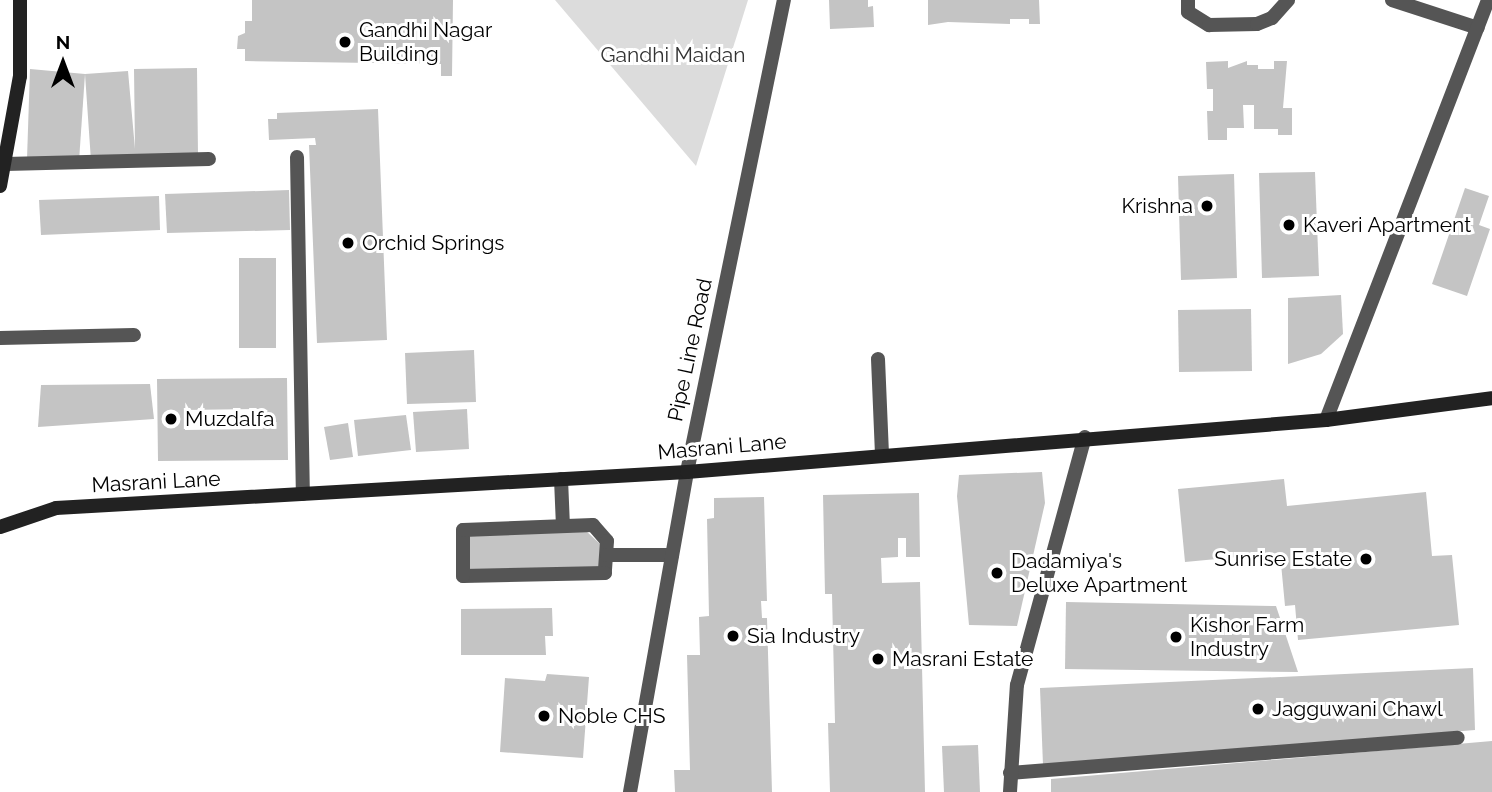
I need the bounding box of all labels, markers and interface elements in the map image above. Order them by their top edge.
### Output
place label: Gandhi Nagar Building [359,17,492,67]
north arrow [28,28,98,98]
text: N [56,31,70,53]
marker: Gandhi Nagar Building [337,34,353,50]
park label: Gandhi Maidan [600,42,746,68]
place label: Krishna [1121,193,1193,219]
marker: Krishna [1199,198,1215,214]
place label: Kaveri Apartment [1303,212,1472,238]
marker: Kaveri Apartment [1281,217,1297,233]
place label: Orchid Springs [362,230,505,256]
marker: Orchid Springs [340,235,356,251]
street label: Pipe Line Road [663,276,717,424]
place label: Muzdalfa [185,406,275,432]
marker: Muzdalfa [163,411,179,427]
street label: Masrani Lane [657,429,787,465]
street label: Masrani Lane [91,466,221,498]
place label: Sunrise Estate [1214,546,1352,572]
place label: Dadamiya's Deluxe Apartment [1011,548,1188,598]
marker: Sunrise Estate [1358,551,1374,567]
marker: Dadamiya's Deluxe Apartment [989,565,1005,581]
place label: Kishor Farm Industry [1190,612,1305,662]
place label: Sia Industry [747,623,860,649]
marker: Sia Industry [725,628,741,644]
marker: Kishor Farm Industry [1168,629,1184,645]
place label: Masrani Estate [892,646,1033,672]
marker: Masrani Estate [870,651,886,667]
place label: Jagguwani Chawl [1272,696,1443,722]
marker: Jagguwani Chawl [1250,701,1266,717]
place label: Noble CHS [558,703,666,729]
marker: Noble CHS [536,708,552,724]

